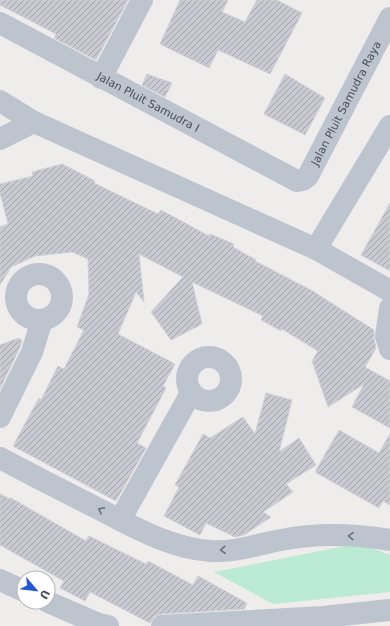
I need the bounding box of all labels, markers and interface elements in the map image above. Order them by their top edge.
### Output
street label: Jalan Pluit Samudra Raya [308,39,384,169]
street label: Jalan Pluit Samudra I [94,69,202,135]
one-way arrow [98,508,105,515]
one-way arrow [348,531,354,540]
one-way arrow [220,546,226,555]
north arrow [16,570,56,610]
text: U [37,587,52,601]

